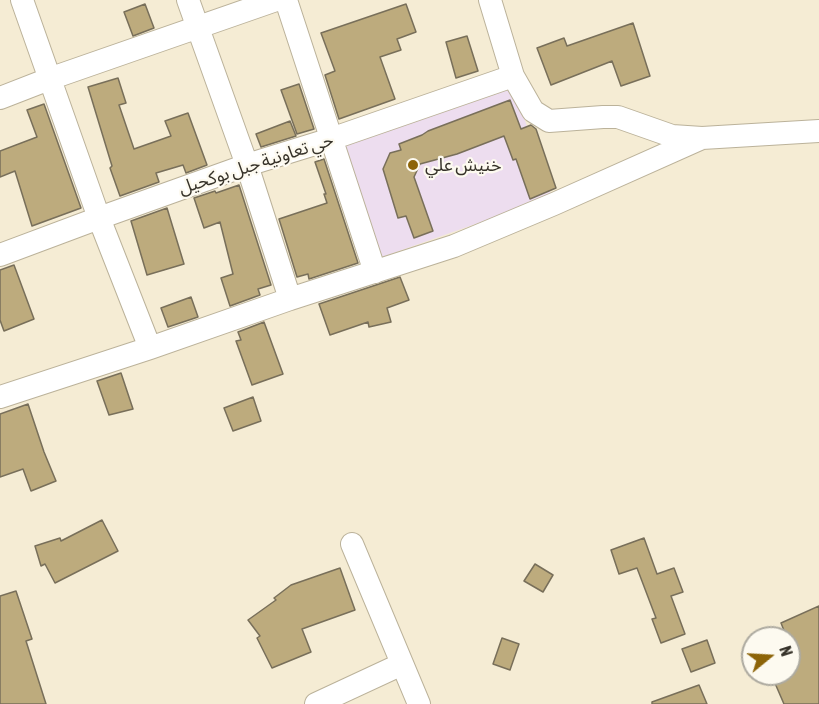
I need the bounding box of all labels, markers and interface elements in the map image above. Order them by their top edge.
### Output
street label: حي تعاونية جبل بوكحيل [176,129,336,199]
place label: خنيش علي [425,154,501,176]
marker: خنيش علي [406,158,420,172]
north arrow [741,626,801,686]
text: N [776,644,796,658]

